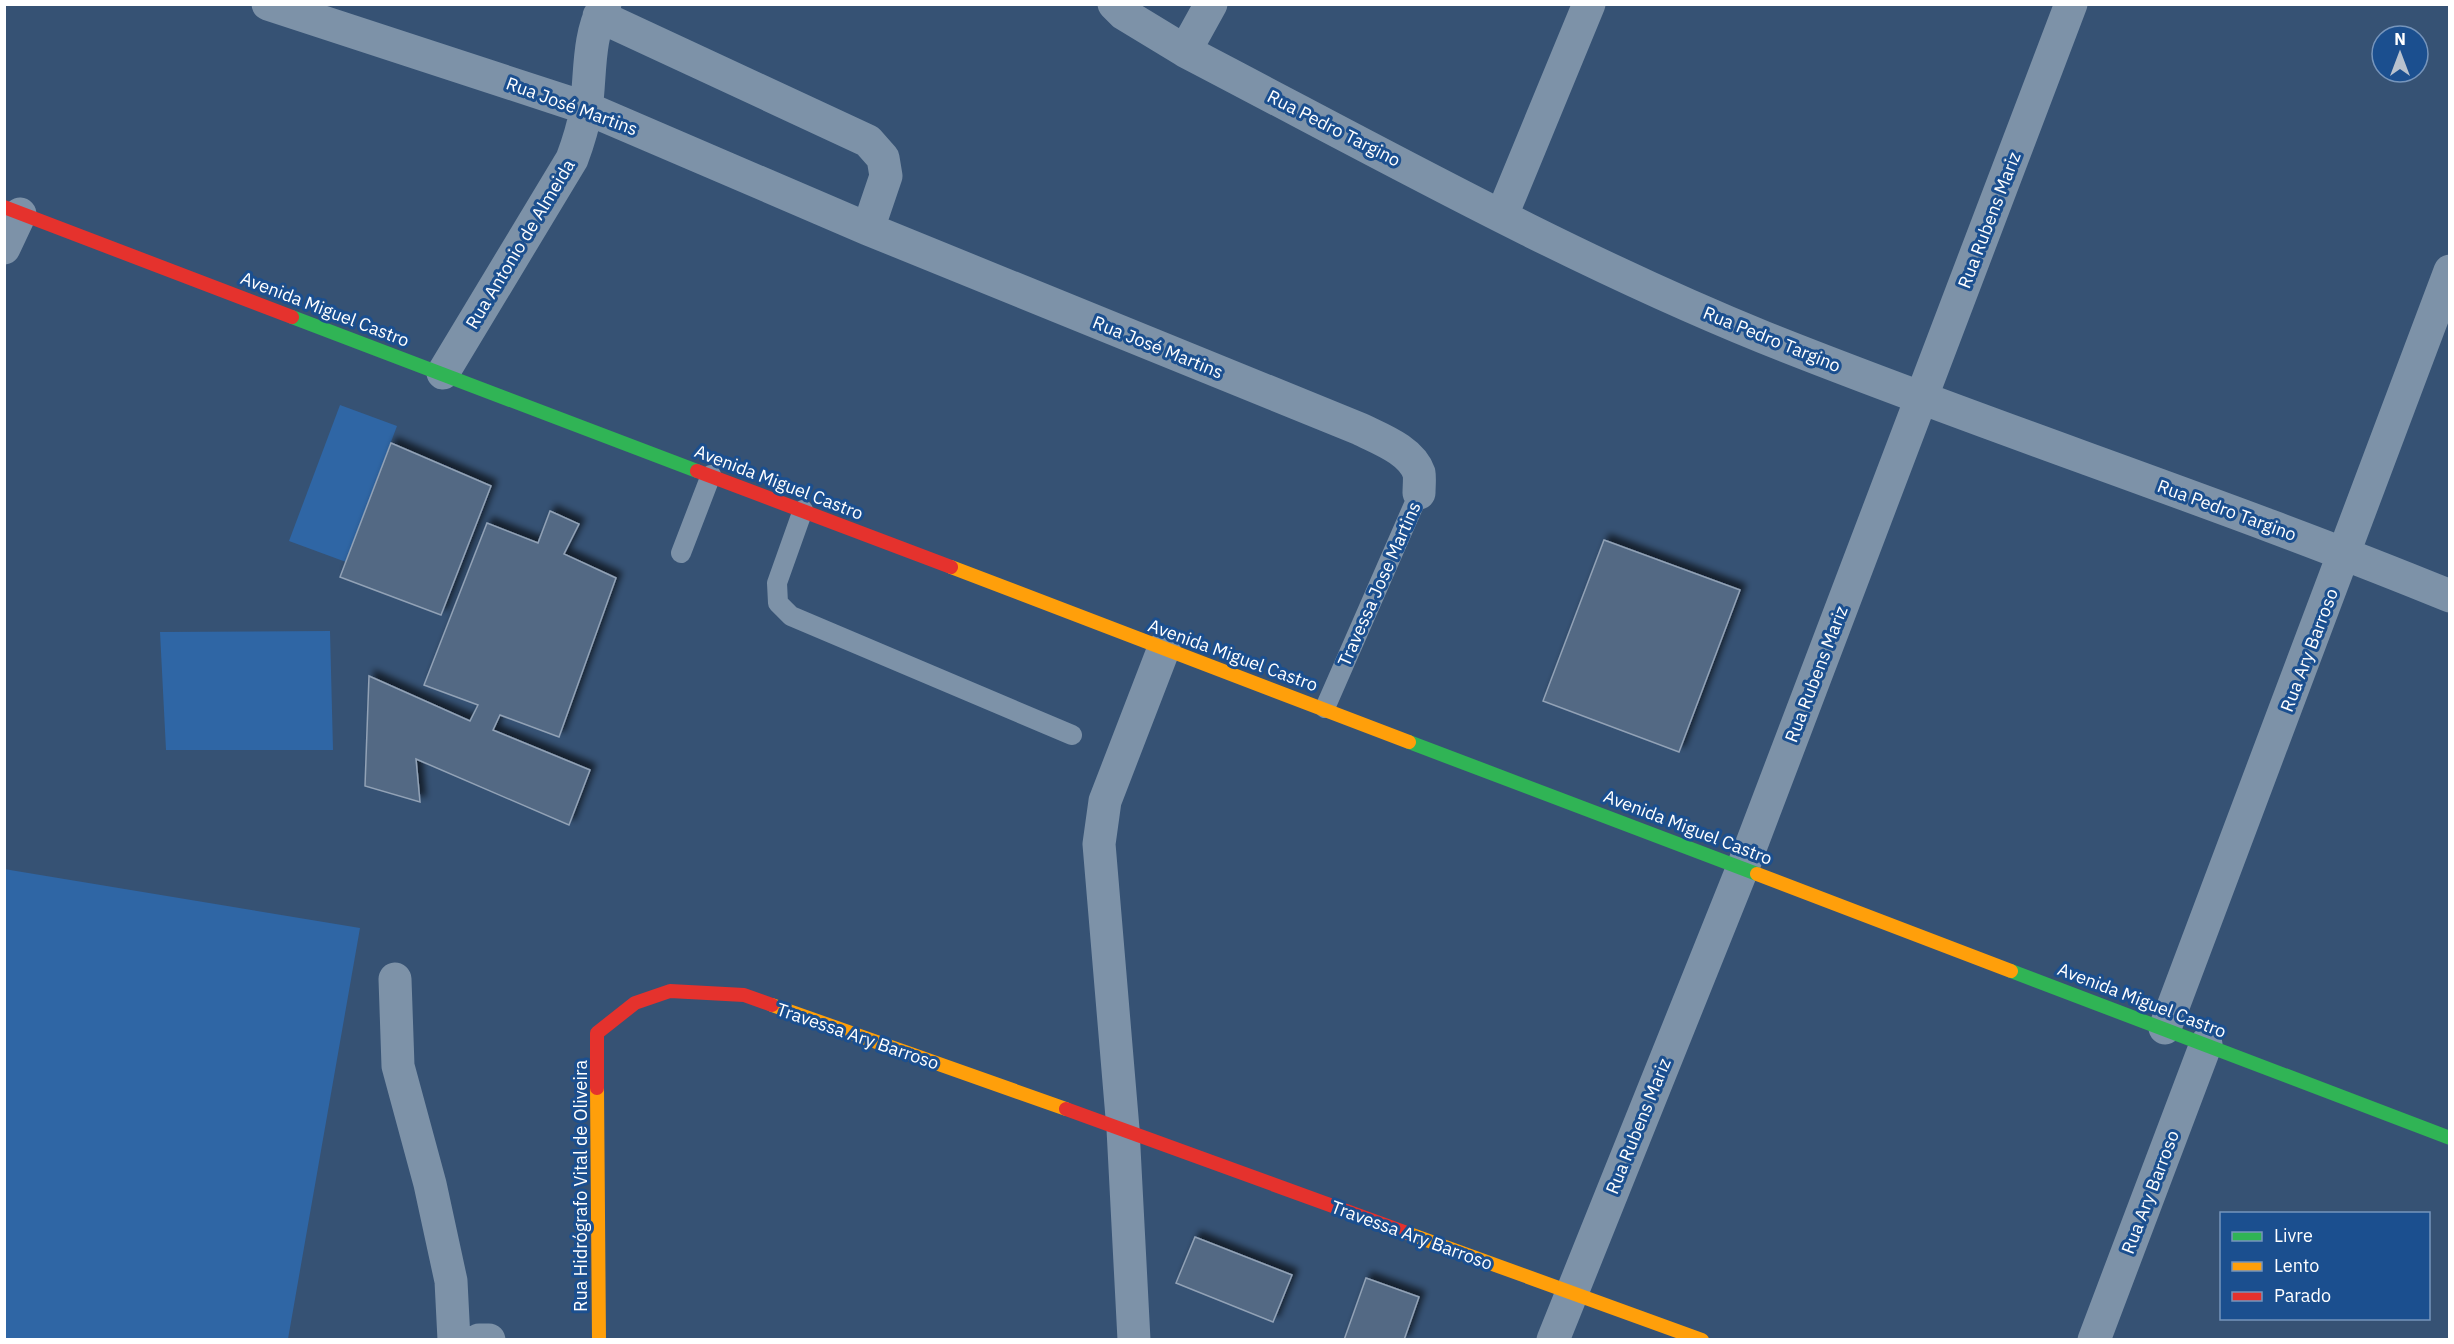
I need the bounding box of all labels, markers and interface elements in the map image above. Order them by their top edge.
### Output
north arrow [2370,24,2430,84]
text: N [2394,29,2406,49]
street label: Rua José Martins [503,72,641,140]
street label: Rua Pedro Targino [1264,85,1404,171]
street label: Rua Rubens Mariz [1952,148,2026,292]
street label: Rua Antonio de Almeida [460,155,580,333]
street label: Avenida Miguel Castro [237,266,413,352]
street label: Rua Pedro Targino [1700,301,1844,377]
street label: Rua José Martins [1089,310,1227,384]
street label: Avenida Miguel Castro [691,439,867,525]
street label: Rua Pedro Targino [2154,474,2300,546]
street label: Travessa Jose Martins [1332,498,1426,670]
street label: Rua Ary Barroso [2275,585,2343,715]
street label: Rua Rubens Mariz [1779,602,1853,746]
street label: Avenida Miguel Castro [1145,614,1321,696]
street label: Avenida Miguel Castro [1600,784,1776,870]
street label: Avenida Miguel Castro [2054,957,2230,1043]
street label: Travessa Ary Barroso [774,997,942,1075]
street label: Rua Rubens Mariz [1600,1055,1676,1197]
street label: Rua Hidrógrafo Vital de Oliveira [569,1060,592,1312]
street label: Rua Ary Barroso [2116,1127,2184,1257]
street label: Travessa Ary Barroso [1328,1195,1496,1275]
legend [2220,1212,2430,1320]
text: Livre [2274,1224,2313,1247]
text: Lento [2274,1254,2319,1277]
text: Parado [2274,1284,2331,1307]

